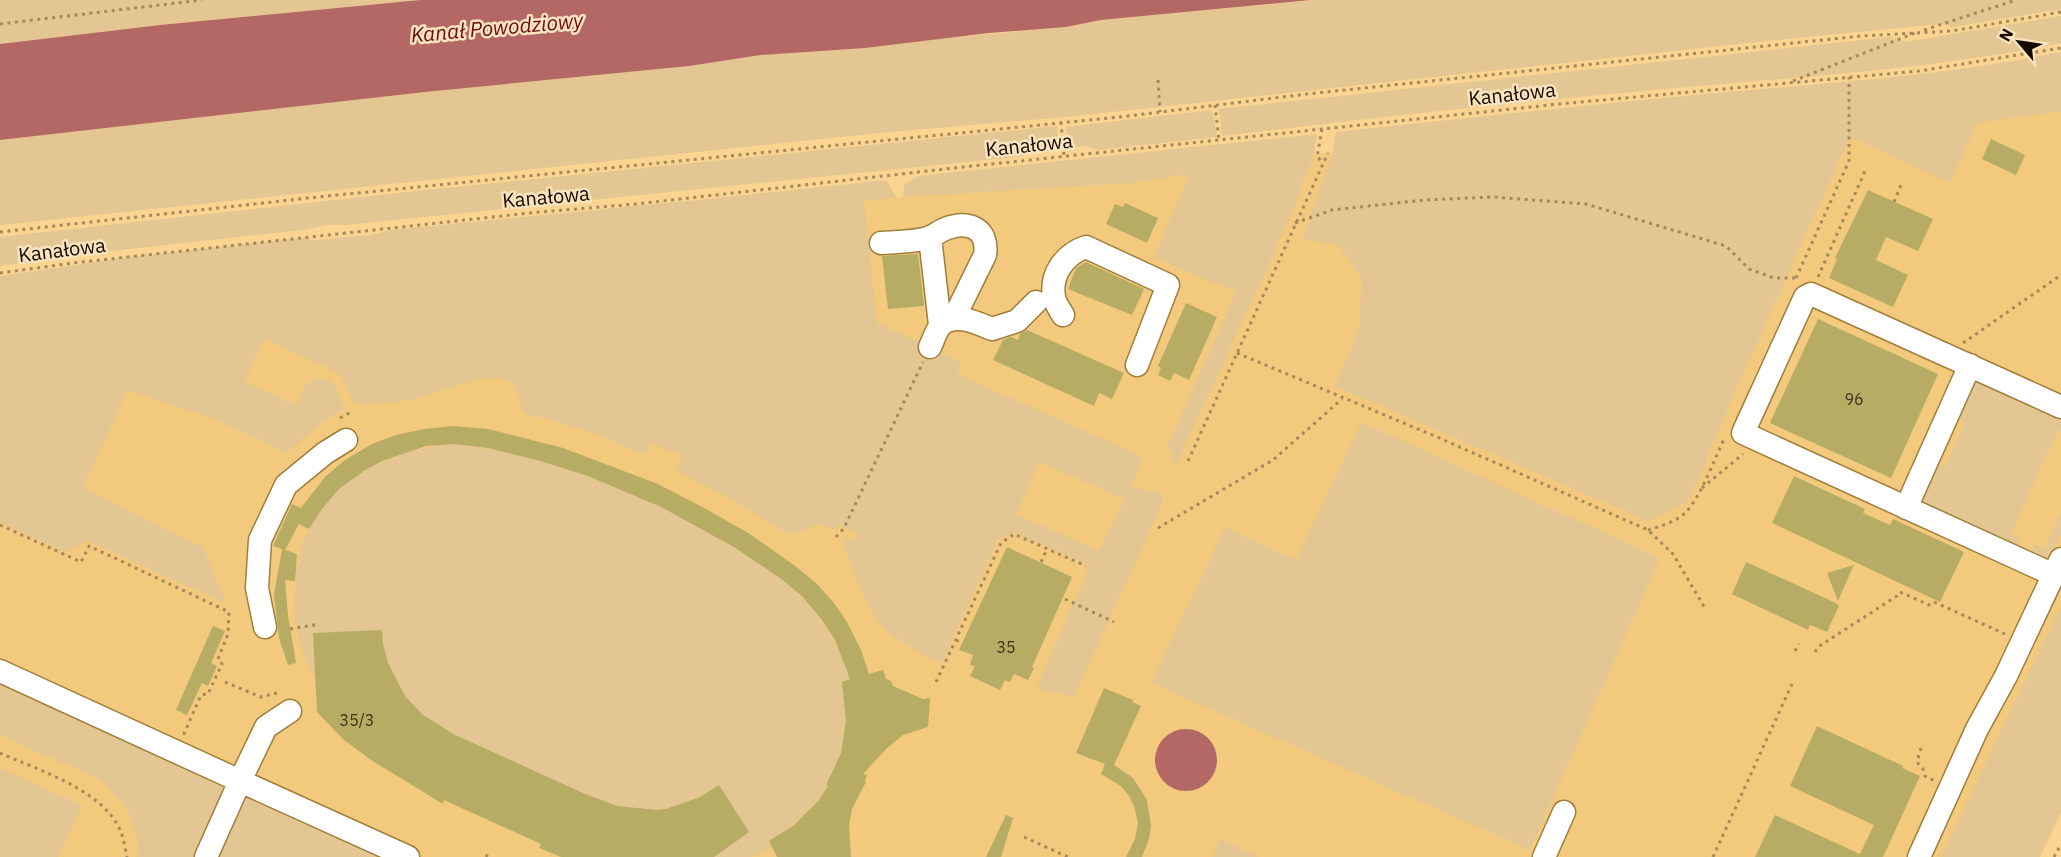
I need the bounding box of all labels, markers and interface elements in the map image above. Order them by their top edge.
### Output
water label: Kanał Powodziowy [410,5,585,48]
north arrow [1989,12,2049,72]
text: N [1994,25,2017,45]
street label: Kanałowa [1467,75,1557,112]
street label: Kanałowa [984,126,1074,163]
street label: Kanałowa [501,179,591,214]
street label: Kanałowa [17,231,107,268]
house number: 96 [1844,389,1864,409]
house number: 35 [996,637,1016,657]
house number: 35/3 [340,710,374,730]

